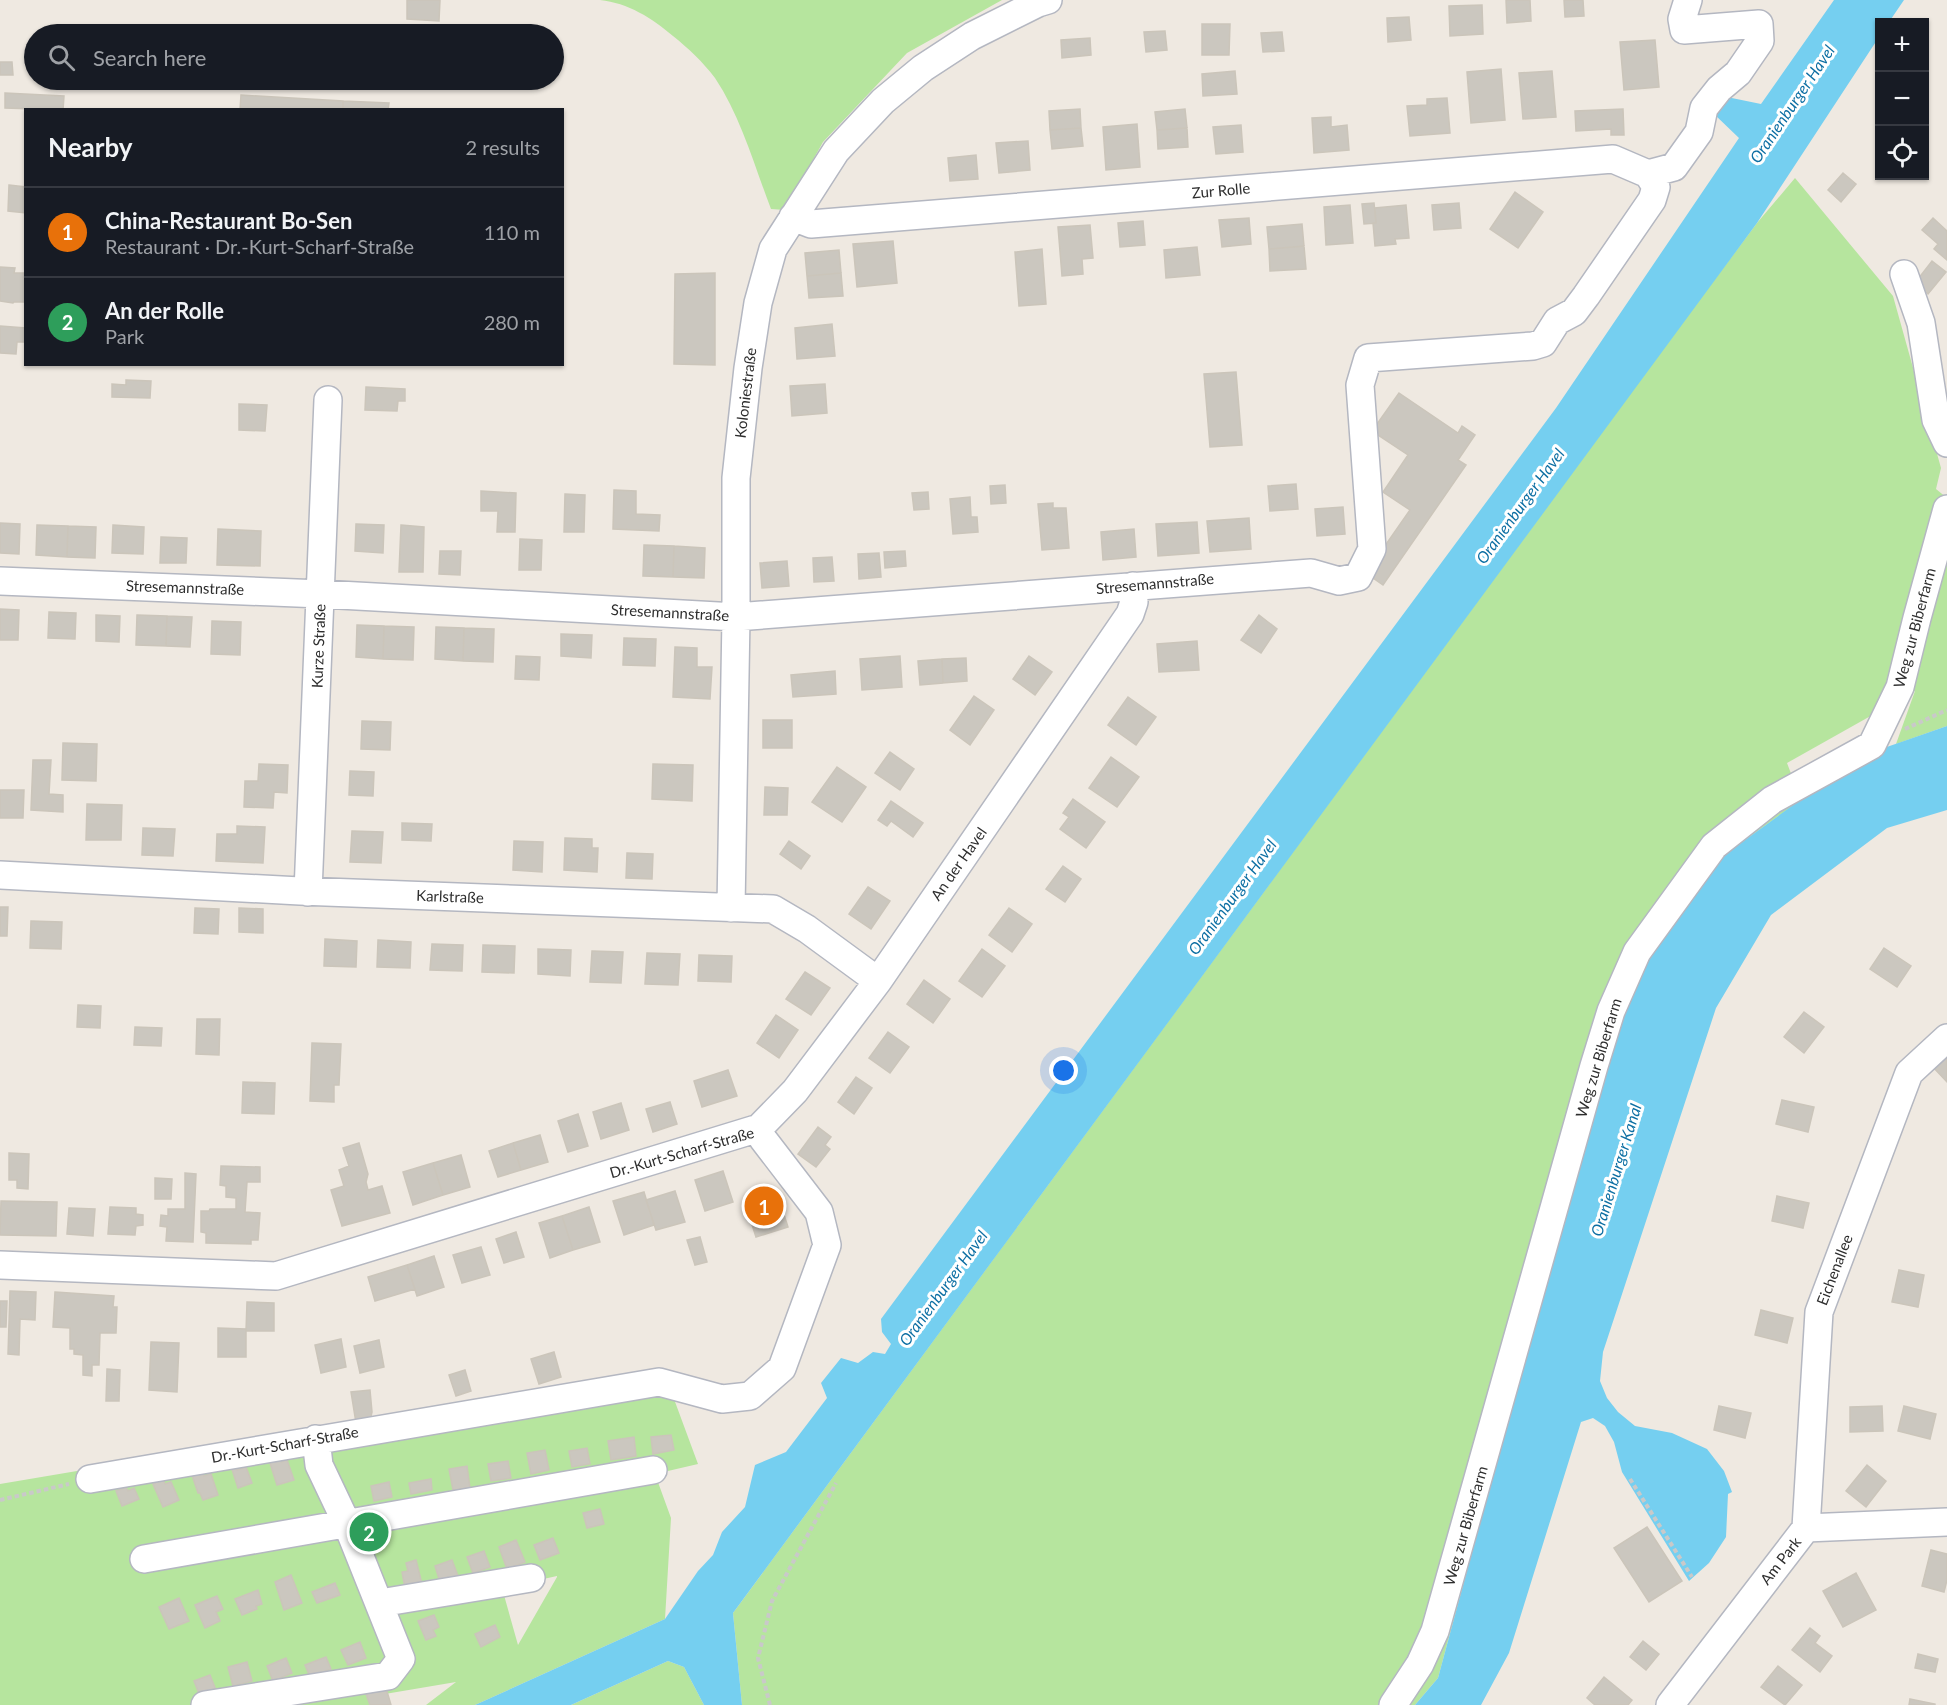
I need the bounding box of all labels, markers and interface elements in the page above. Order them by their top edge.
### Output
map controls [1875,18,1929,180]
button: + [1875,18,1929,72]
search box [24,24,564,90]
icon: search [45,41,78,74]
water label: Oranienburger Havel [1745,41,1838,166]
text: Search here [93,44,206,71]
button: − [1875,72,1929,126]
button: locate [1875,126,1929,180]
text: Nearby [48,131,133,163]
text: 2 results [465,135,540,159]
street label: Zur Rolle [1191,178,1251,202]
text: China-Restaurant Bo-Sen [105,207,352,234]
text: 1 [62,220,73,244]
text: 110 m [484,220,540,244]
text: Restaurant · Dr.-Kurt-Scharf-Straße [105,234,414,258]
text: An der Rolle [105,297,224,324]
text: 2 [62,310,73,334]
text: 280 m [484,310,540,334]
text: Park [105,324,144,348]
street label: Koloniestraße [731,347,759,439]
water label: Oranienburger Havel [1471,444,1568,567]
street label: Weg zur Biberfarm [1889,566,1939,690]
street label: Stresemannstraße [1095,569,1215,597]
street label: Stresemannstraße [126,576,245,598]
street label: Stresemannstraße [610,600,730,624]
street label: Kurze Straße [308,603,328,688]
street label: An der Havel [926,823,990,903]
water label: Oranienburger Havel [1183,835,1280,958]
street label: Karlstraße [416,886,484,906]
street label: Weg zur Biberfarm [1571,996,1625,1120]
your location [1049,1056,1078,1085]
water label: Oranienburger Kanal [1586,1101,1645,1238]
street label: Dr.-Kurt-Scharf-Straße [607,1123,756,1181]
pin: 1 [744,1184,783,1228]
water label: Oranienburger Havel [894,1226,991,1349]
street label: Eichenallee [1812,1232,1856,1308]
street label: Dr.-Kurt-Scharf-Straße [210,1422,360,1466]
street label: Weg zur Biberfarm [1439,1464,1491,1588]
pin: 2 [350,1510,388,1555]
street label: Am Park [1756,1533,1805,1588]

